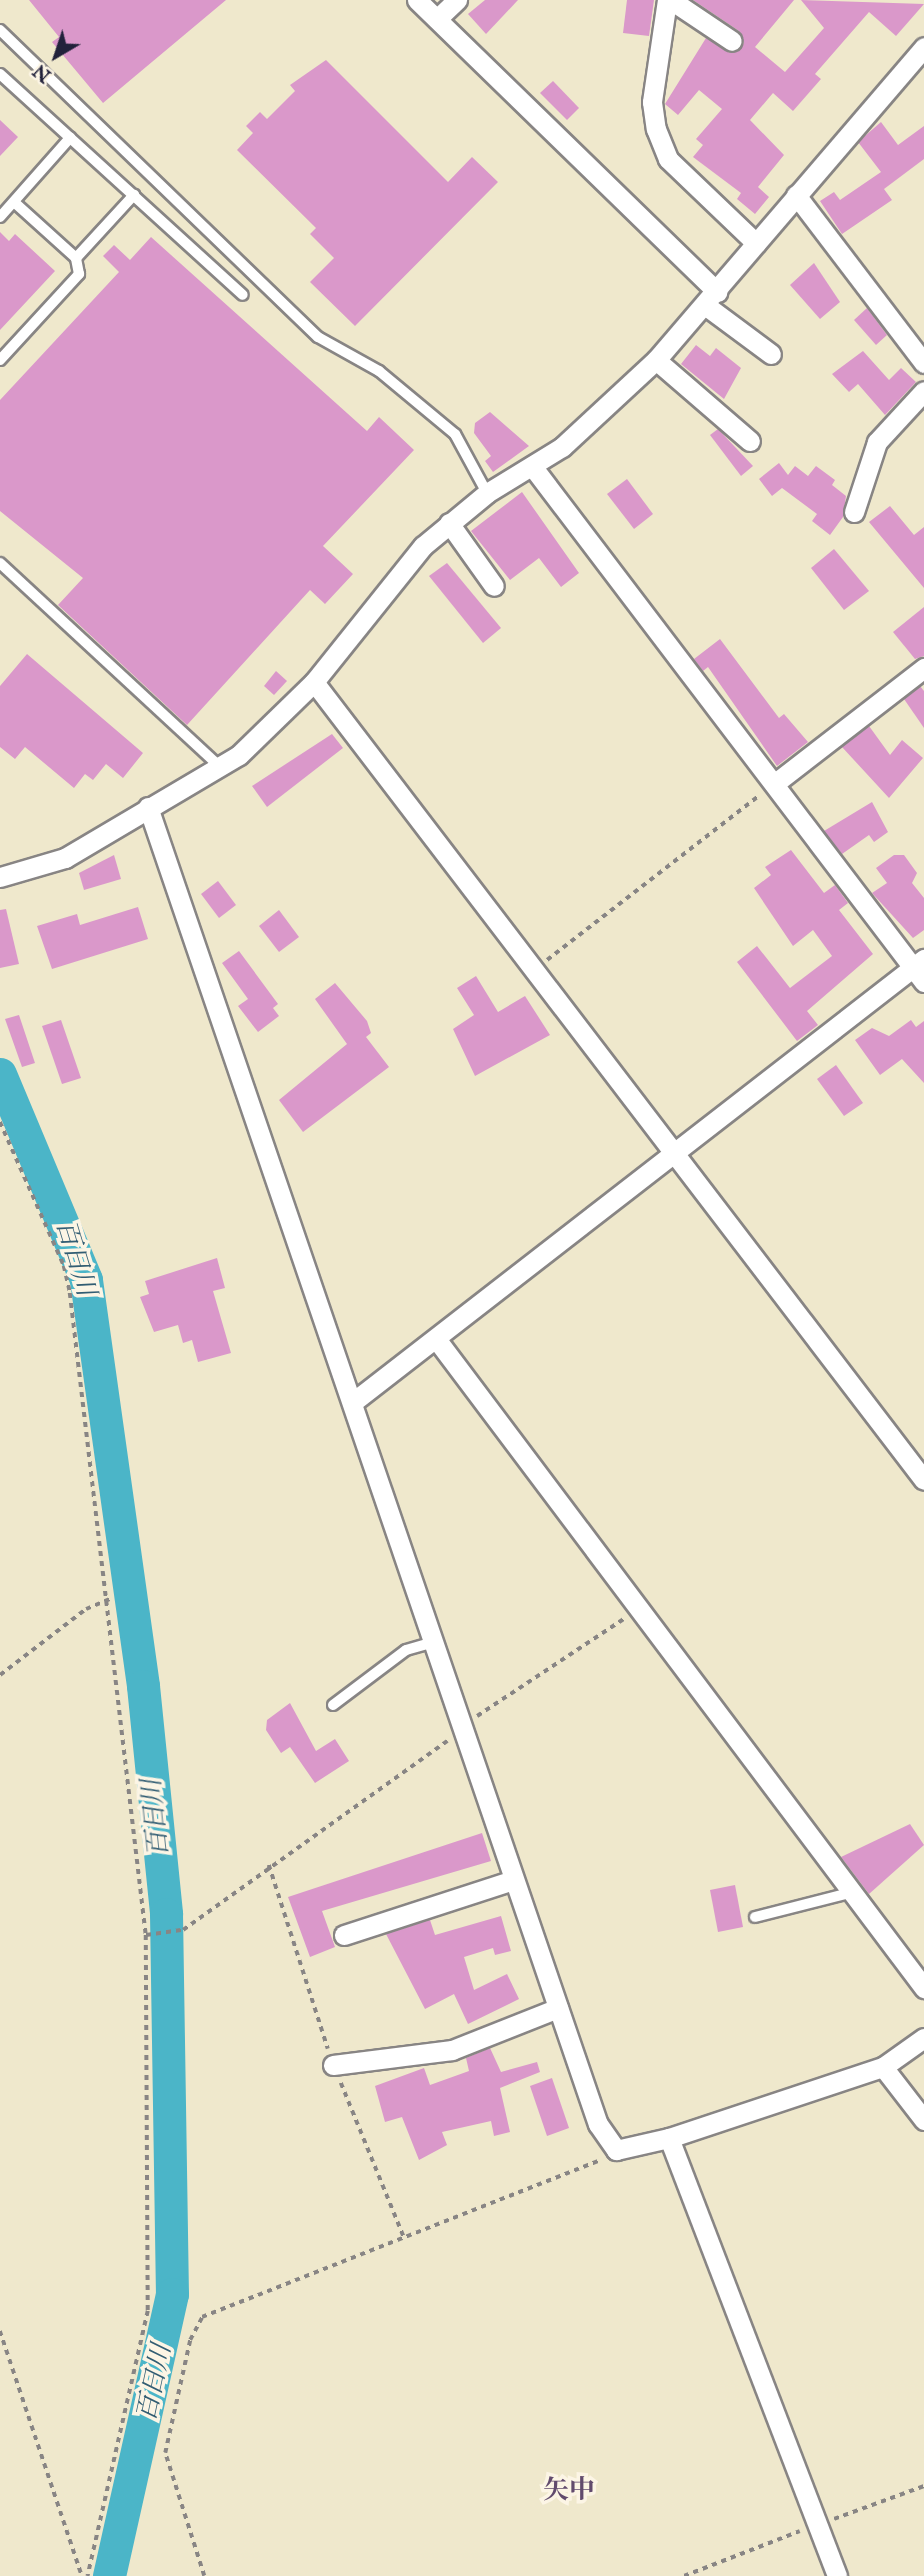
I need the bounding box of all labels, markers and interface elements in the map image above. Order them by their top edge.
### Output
north arrow [21,21,91,91]
text: N [29,58,57,87]
water label: 百日川 [49,1216,101,1300]
water label: 百日川 [136,1778,176,1858]
water label: 百日川 [132,2342,178,2424]
district label: 矢中 [543,2475,595,2507]

